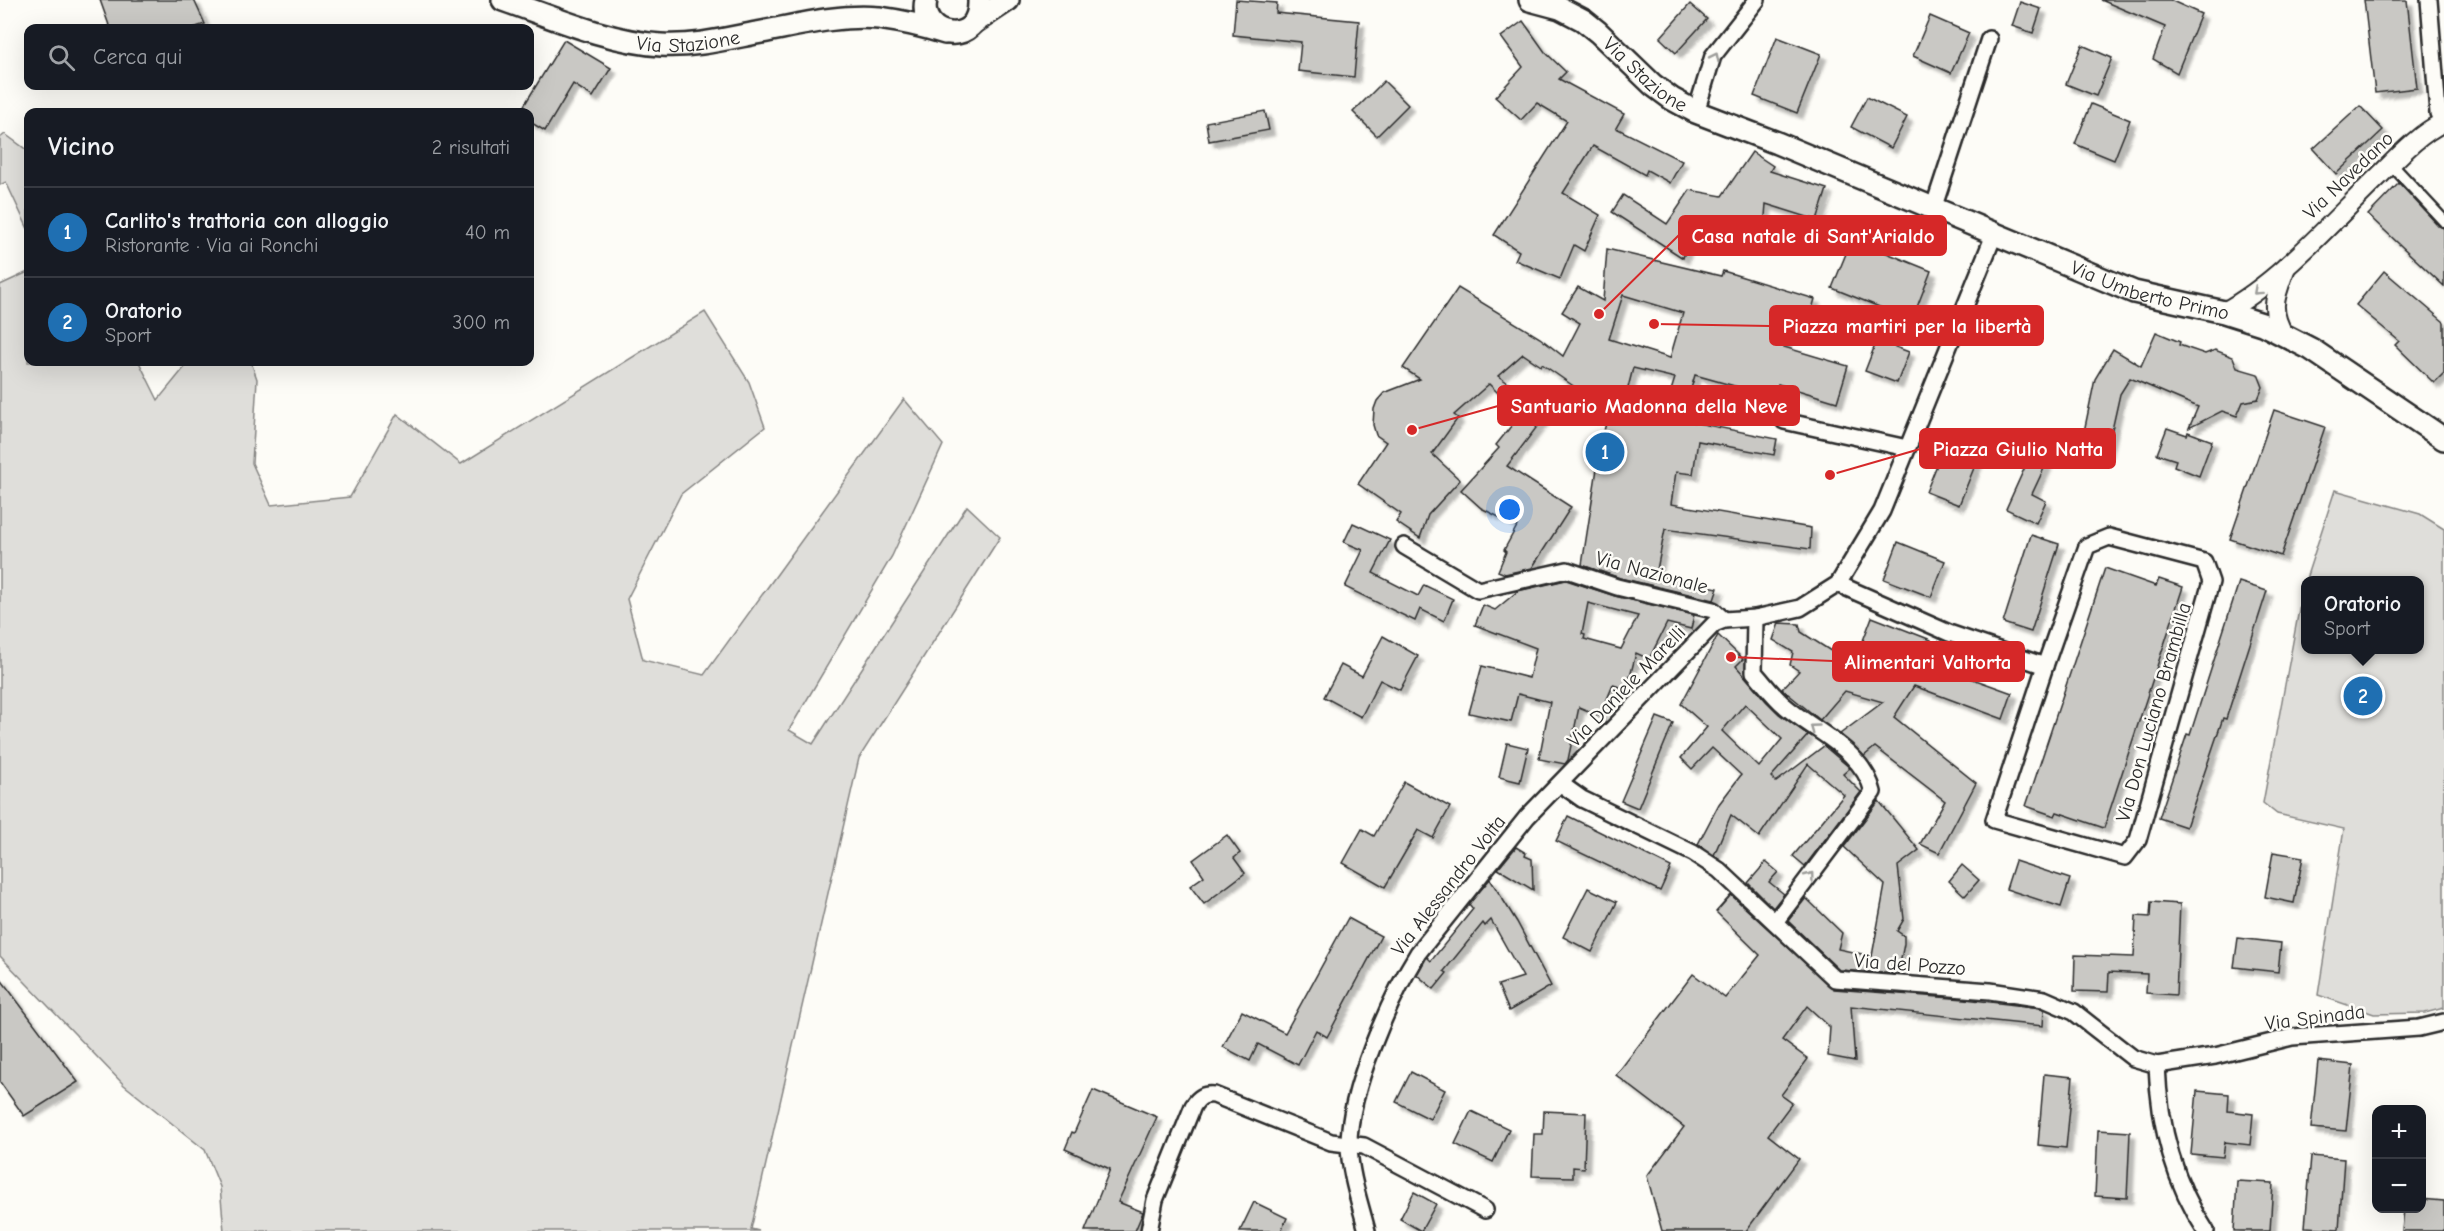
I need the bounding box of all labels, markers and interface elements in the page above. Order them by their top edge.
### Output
search box [24,24,534,90]
street label: Via Stazione [635,26,742,57]
street label: Via Stazione [1598,32,1691,117]
icon: search [45,41,78,74]
text: Cerca qui [93,44,183,70]
one-way arrow [1707,52,1719,63]
street label: Via Navedano [2299,127,2398,224]
text: Vicino [48,132,114,162]
text: 2 risultati [432,136,510,159]
text: Carlito's trattoria con alloggio [105,208,389,234]
callout: Casa natale di Sant'Arialdo [1679,216,1946,255]
text: 1 [64,221,71,244]
text: 40 m [465,221,510,244]
text: Casa natale di Sant'Arialdo [1691,224,1935,248]
text: Ristorante · Via ai Ronchi [105,234,319,257]
street label: Via Umberto Primo [2067,256,2231,325]
one-way arrow [2253,284,2264,295]
text: Oratorio [105,298,182,324]
callout: Piazza martiri per la libertà [1770,306,2043,345]
text: 2 [63,311,72,334]
text: 300 m [452,311,510,334]
text: Piazza martiri per la libertà [1782,314,2032,338]
text: Sport [105,324,151,347]
callout: Santuario Madonna della Neve [1498,386,1799,425]
text: Santuario Madonna della Neve [1511,394,1787,418]
callout: Piazza Giulio Natta [1920,429,2115,468]
pin: 1 [1586,430,1624,474]
text: Piazza Giulio Natta [1933,437,2103,461]
your location [1495,495,1524,524]
street label: Via Nazionale [1593,546,1711,599]
popup [2301,576,2424,654]
text: Oratorio [2324,591,2401,617]
street label: Via Don Luciano Brambilla [2111,600,2196,824]
text: Sport [2324,617,2370,640]
street label: Via Daniele Marelli [1563,621,1690,752]
callout: Alimentari Valtorta [1833,642,2024,681]
text: Alimentari Valtorta [1844,650,2012,674]
pin: 2 [2344,674,2382,718]
one-way arrow [1810,724,1821,735]
street label: Via Alessandro Volta [1386,811,1510,960]
one-way arrow [1803,871,1814,882]
street label: Via del Pozzo [1853,949,1967,980]
street label: Via Spinada [2264,1000,2366,1035]
map controls [2372,1105,2426,1213]
button: + [2372,1105,2426,1159]
button: − [2372,1159,2426,1213]

